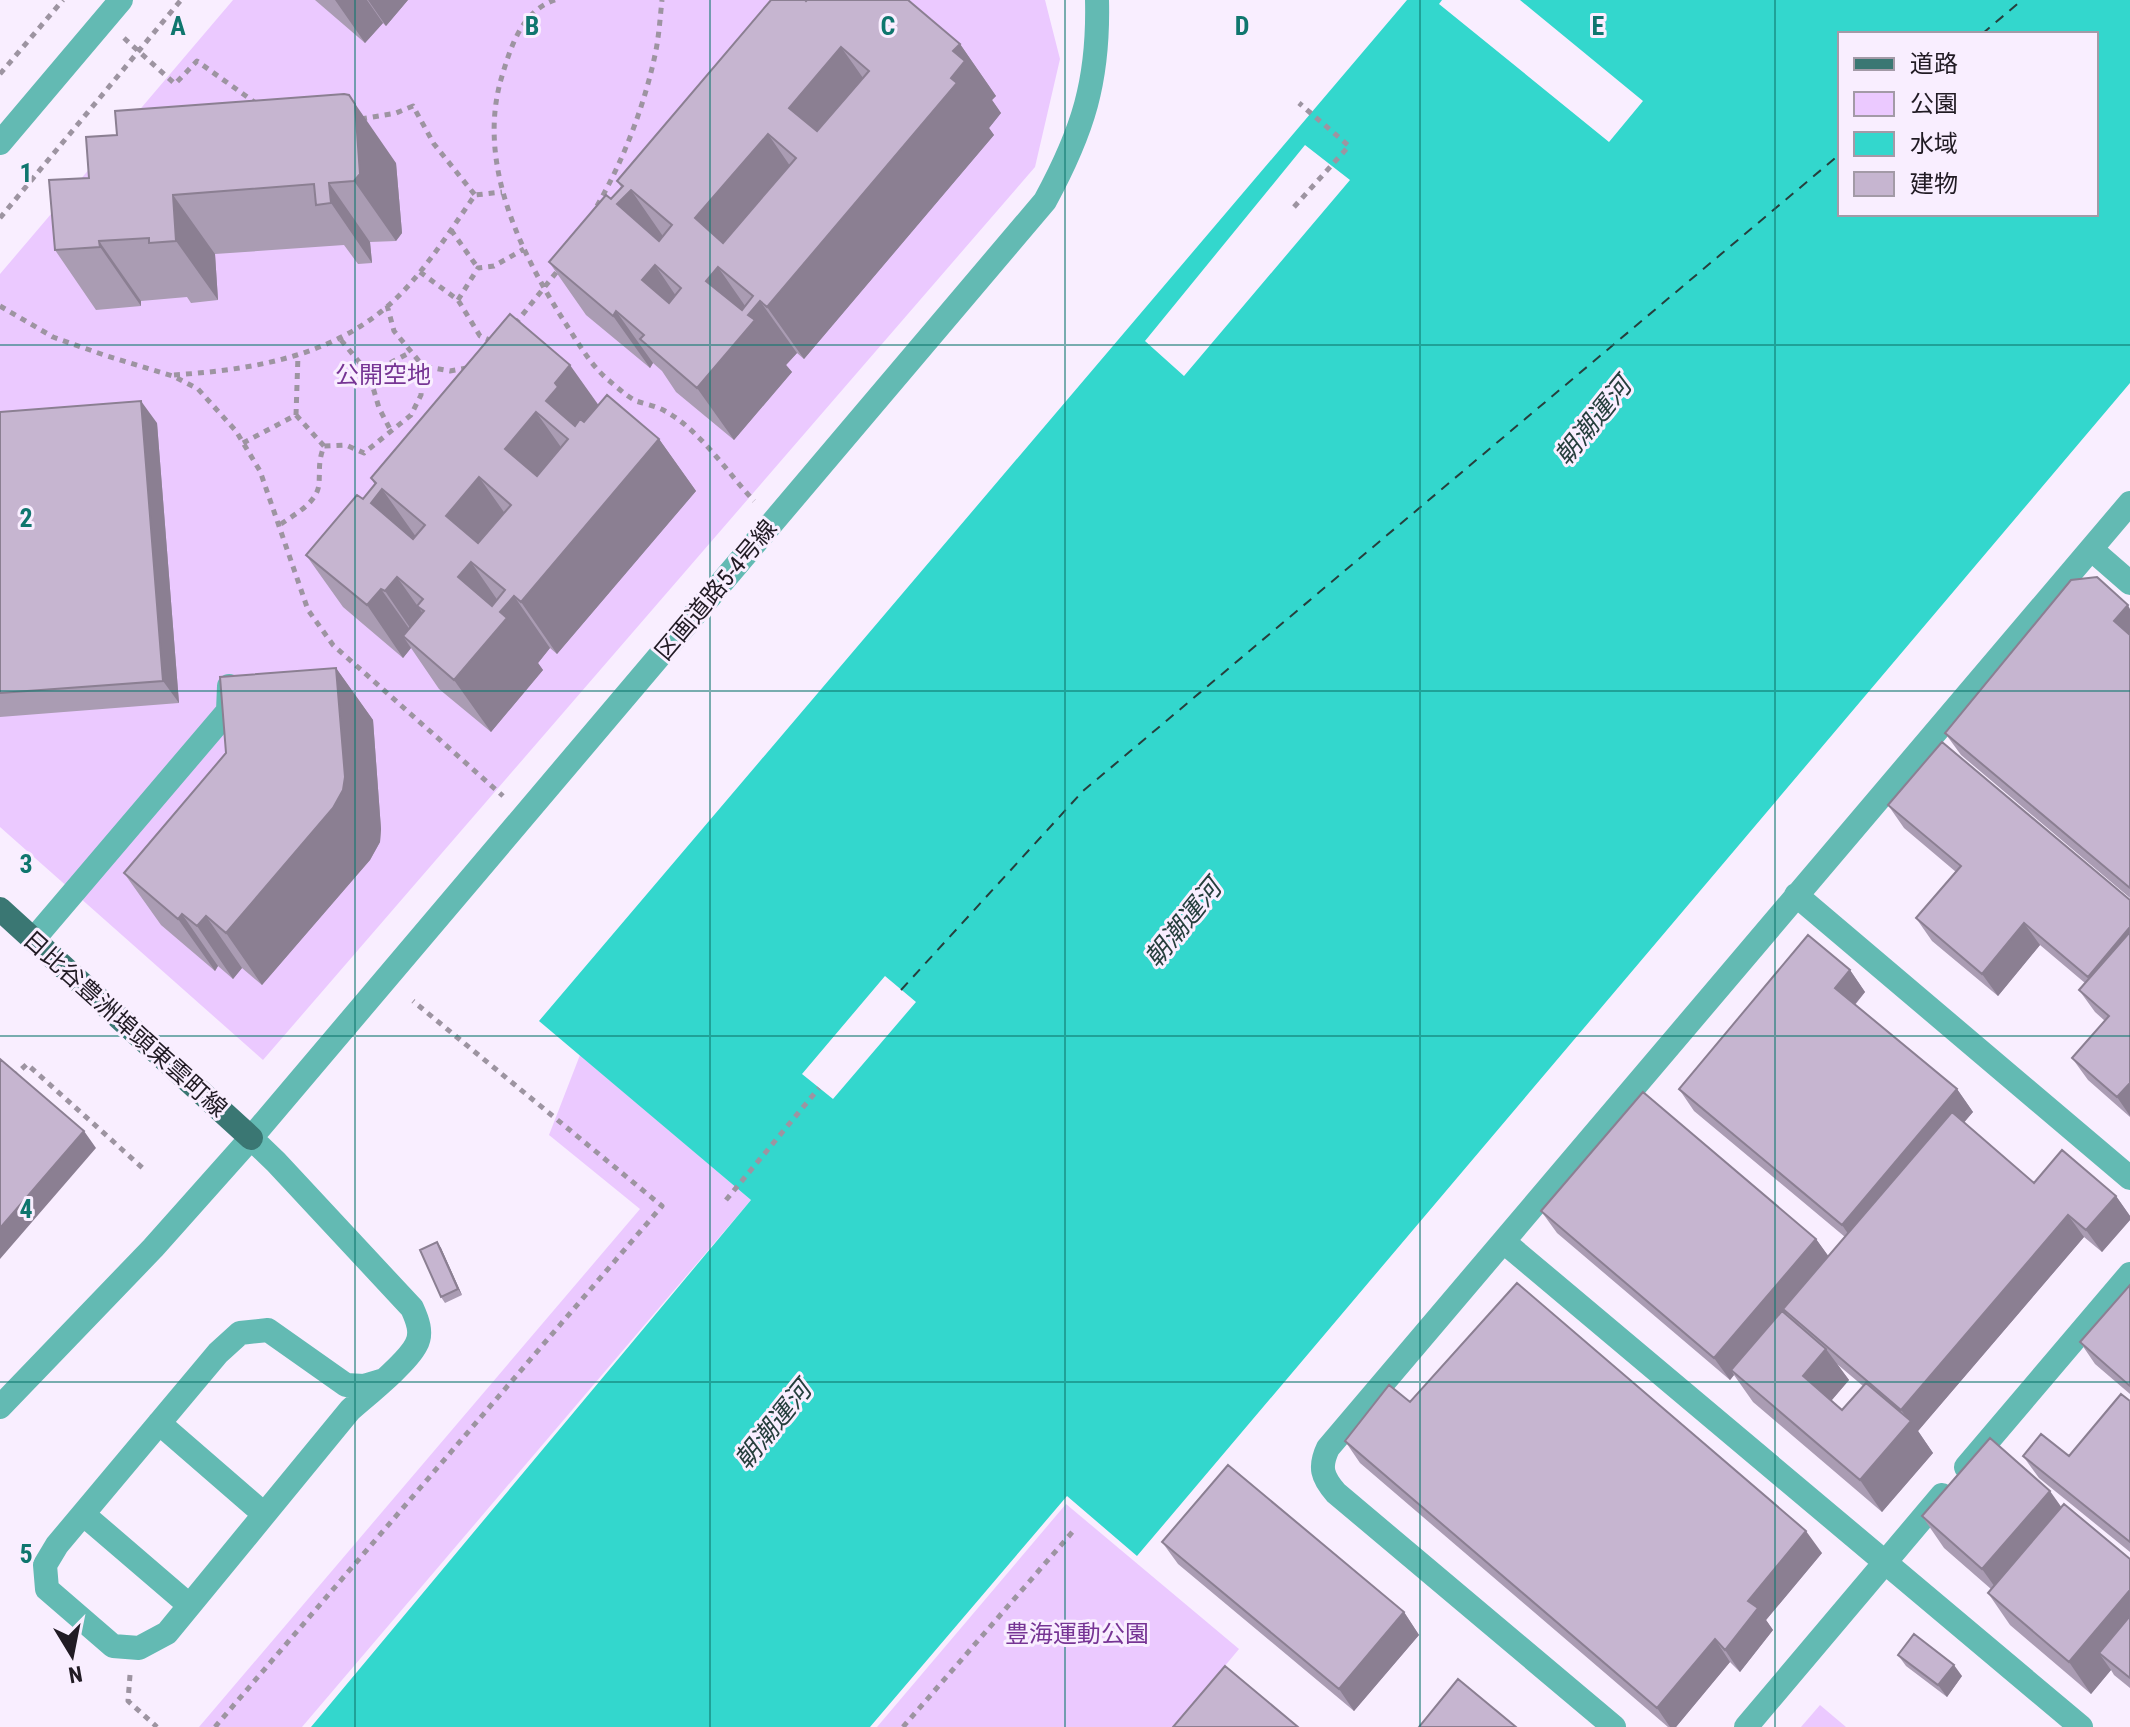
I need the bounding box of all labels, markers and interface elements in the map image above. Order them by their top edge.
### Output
text: A [170,11,186,41]
text: B [525,11,539,41]
text: C [881,11,896,41]
text: D [1235,11,1249,41]
text: E [1592,11,1605,41]
legend [1838,32,2098,216]
text: 道路 [1910,50,1958,78]
text: 公園 [1910,90,1958,118]
text: 水域 [1910,130,1958,158]
text: 1 [19,158,33,188]
text: 建物 [1910,170,1958,198]
park label: 公開空地 [335,361,431,389]
water label: 朝潮運河 [1549,367,1641,471]
text: 2 [19,503,33,533]
street label: 区画道路5-4号線 [649,514,783,666]
text: 3 [19,849,33,879]
water label: 朝潮運河 [1139,869,1231,973]
street label: 日比谷豊洲埠頭東雲町線 [18,925,232,1123]
text: 4 [19,1194,33,1224]
water label: 朝潮運河 [729,1371,821,1475]
text: 5 [19,1539,33,1569]
north arrow [32,1615,112,1695]
park label: 豊海運動公園 [1005,1620,1149,1648]
text: N [67,1661,84,1688]

